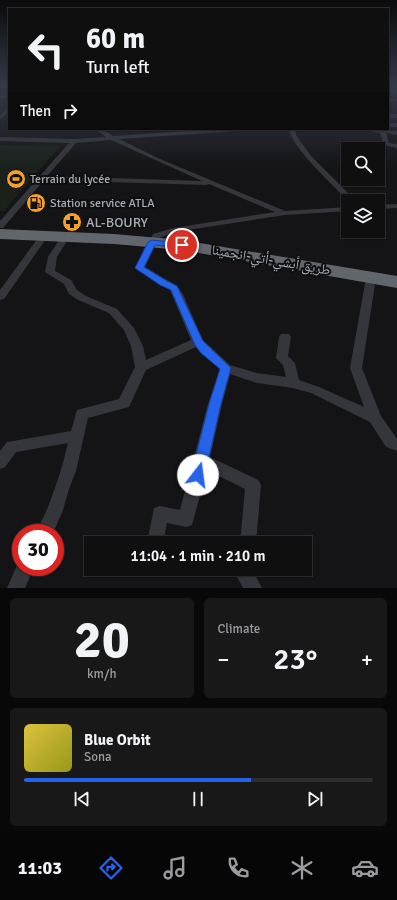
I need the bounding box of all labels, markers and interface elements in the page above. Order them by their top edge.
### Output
text: 60 m [86,22,145,56]
icon: left [20,24,72,76]
text: Turn left [86,56,149,78]
icon: right [59,100,81,122]
text: Then [20,102,51,120]
map controls [341,142,385,238]
button: search [341,142,385,186]
sports icon: Terrain du lycée [5,168,27,190]
place label: Terrain du lycée [30,172,110,187]
fuel station icon: Station service ATLA [25,192,47,214]
button: layers [341,194,385,238]
place label: Station service ATLA [50,196,155,211]
pharmacy icon: AL-BOURY [61,211,83,233]
place label: AL-BOURY [86,214,148,231]
pin [165,228,199,262]
icon: arrive [171,234,193,256]
street label: طريق أبشي-أتي-انجمينا [210,241,332,281]
position arrow [177,454,219,496]
speed limit sign: 30 [12,524,64,576]
text: 11:04 · 1 min · 210 m [131,547,265,565]
text: 20 [74,608,130,672]
text: Climate [218,621,260,637]
text: 23° [273,641,317,678]
text: − [218,646,229,673]
text: + [361,646,373,673]
text: km/h [87,666,116,682]
text: Blue Orbit [84,731,151,749]
text: Sona [84,749,112,765]
icon: previous [71,788,93,810]
icon: pause [187,788,209,810]
icon: next [304,788,326,810]
icon: directions [97,854,125,882]
icon: music [161,854,189,882]
icon: phone [224,854,252,882]
icon: climate [288,854,316,882]
icon: car [351,854,379,882]
text: 11:03 [18,857,62,879]

